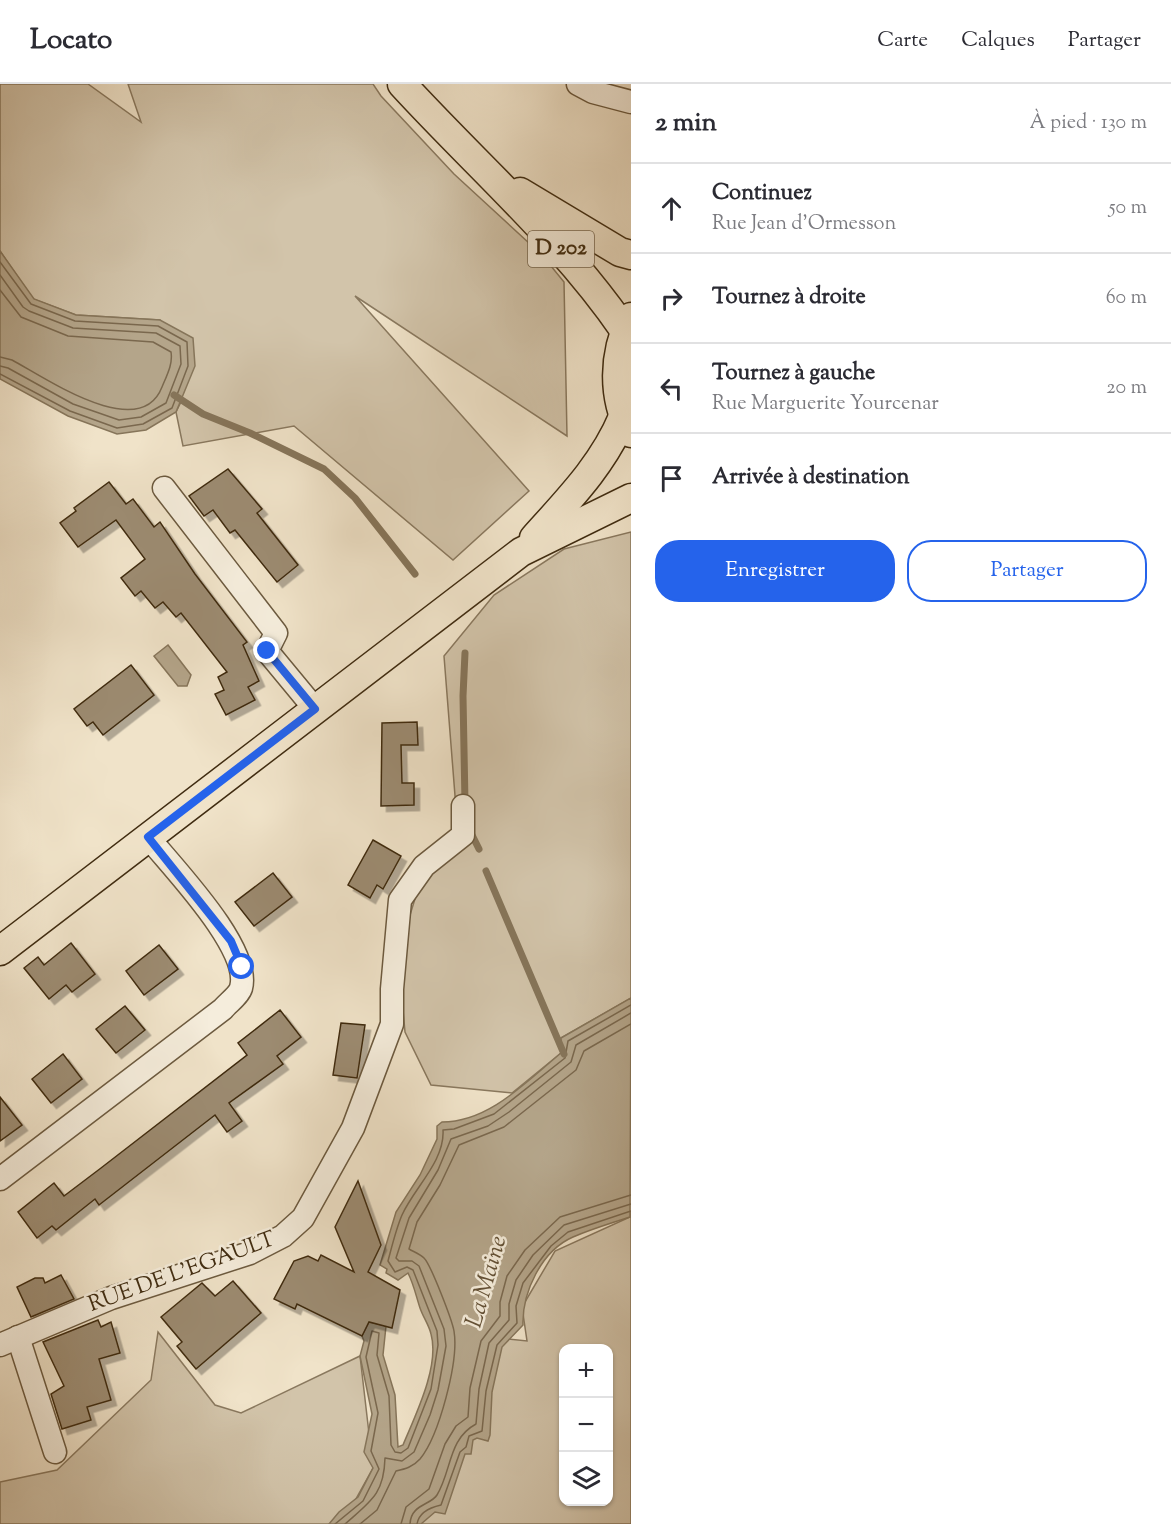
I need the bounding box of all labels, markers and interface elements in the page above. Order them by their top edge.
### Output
text: Locato [30,21,112,61]
text: Carte [877,26,928,56]
text: Calques [961,26,1035,56]
text: Partager [1068,26,1141,56]
text: 2 min [655,105,717,142]
text: À pied · 130 m [1030,109,1147,138]
text: Continuez [712,178,812,210]
icon: ahead [655,192,688,225]
text: 50 m [1109,194,1147,223]
text: Rue Jean d'Ormesson [712,210,896,239]
road number: D 202 [528,231,594,267]
icon: right [655,282,688,315]
text: Tournez à droite [712,282,866,314]
text: 60 m [1106,284,1147,313]
text: Tournez à gauche [712,358,875,390]
icon: left [655,372,688,405]
text: 20 m [1106,374,1147,403]
text: Rue Marguerite Yourcenar [712,390,939,419]
icon: arrive [655,462,688,495]
text: Arrivée à destination [712,462,909,494]
button: Enregistrer [655,540,895,602]
button: Partager [907,540,1147,602]
route end [253,637,279,663]
route start [228,953,254,979]
street label: RUE DE L'EGAULT [84,1224,280,1322]
water label: La Maine [458,1232,516,1332]
map controls [559,1344,613,1506]
button: + [559,1344,613,1398]
button: − [559,1398,613,1452]
button: layers [559,1452,613,1506]

